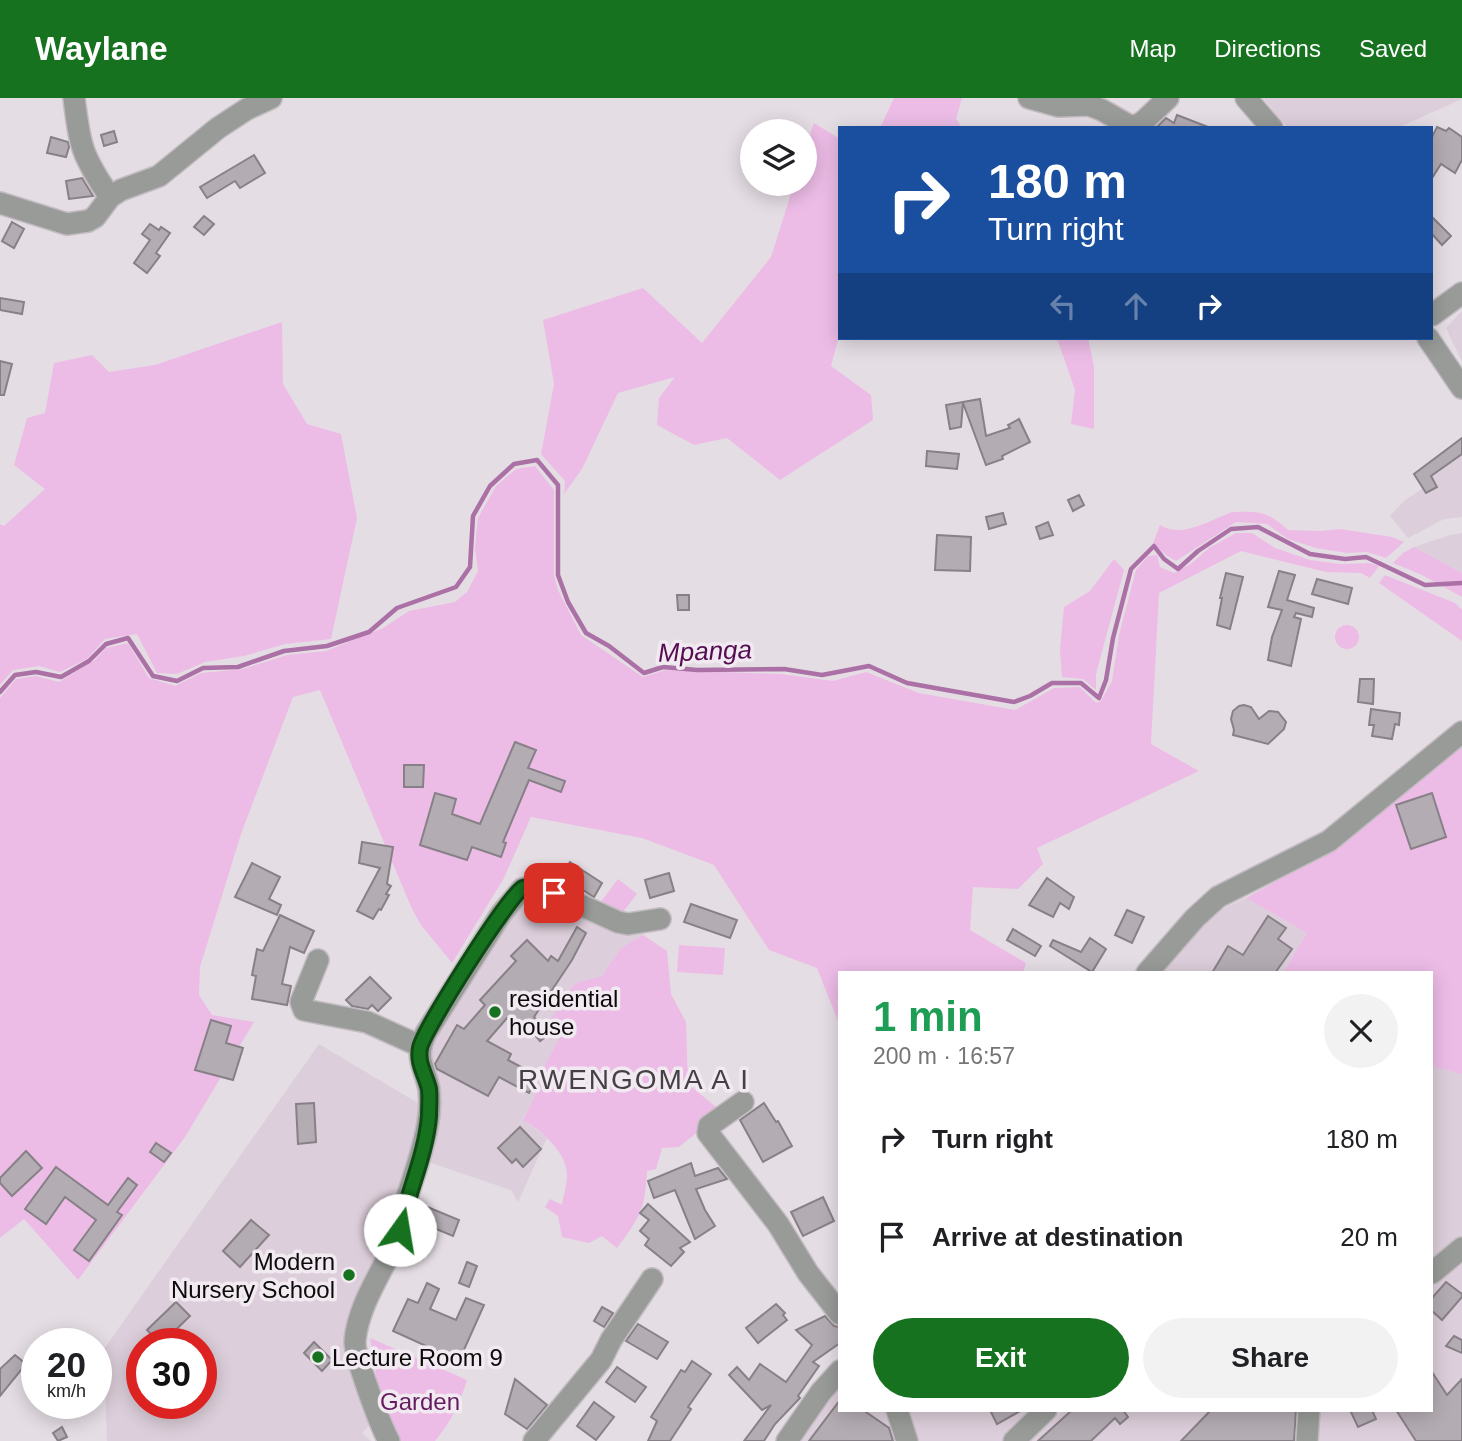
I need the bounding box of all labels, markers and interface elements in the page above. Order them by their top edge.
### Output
text: Waylane [35,30,168,67]
text: Map [1130,35,1176,62]
text: Directions [1214,35,1321,62]
text: Saved [1359,35,1427,62]
map controls [740,119,817,196]
button: layers [740,119,817,196]
icon: right [873,154,964,245]
text: 180 m [988,154,1127,208]
text: Turn right [988,211,1124,247]
icon: left [1044,287,1082,325]
icon: ahead [1117,287,1155,325]
icon: right [1190,287,1228,325]
water label: Mpanga [658,634,752,668]
pin [524,863,584,923]
icon: arrive [535,874,573,912]
place label: residential house [509,985,618,1040]
text: 1 min [873,993,983,1040]
button: close [1324,994,1398,1068]
marker: residential house [487,1004,503,1020]
text: 200 m · 16:57 [873,1043,1015,1069]
district label: RWENGOMA A I [518,1064,750,1095]
icon: right [873,1120,911,1158]
text: Turn right [932,1124,1053,1154]
text: 180 m [1326,1124,1398,1154]
position arrow [363,1193,437,1267]
icon: arrive [873,1218,911,1256]
text: Arrive at destination [932,1222,1183,1252]
text: 20 m [1340,1222,1398,1252]
place label: Modern Nursery School [171,1248,335,1303]
marker: Modern Nursery School [341,1267,357,1283]
button: Exit [873,1318,1129,1398]
button: Share [1143,1318,1398,1398]
speed limit sign: 30 [126,1328,217,1419]
place label: Lecture Room 9 [332,1344,503,1371]
text: 20 [47,1345,86,1384]
marker: Lecture Room 9 [310,1349,326,1365]
text: km/h [47,1381,86,1401]
park label: Garden [380,1388,460,1415]

